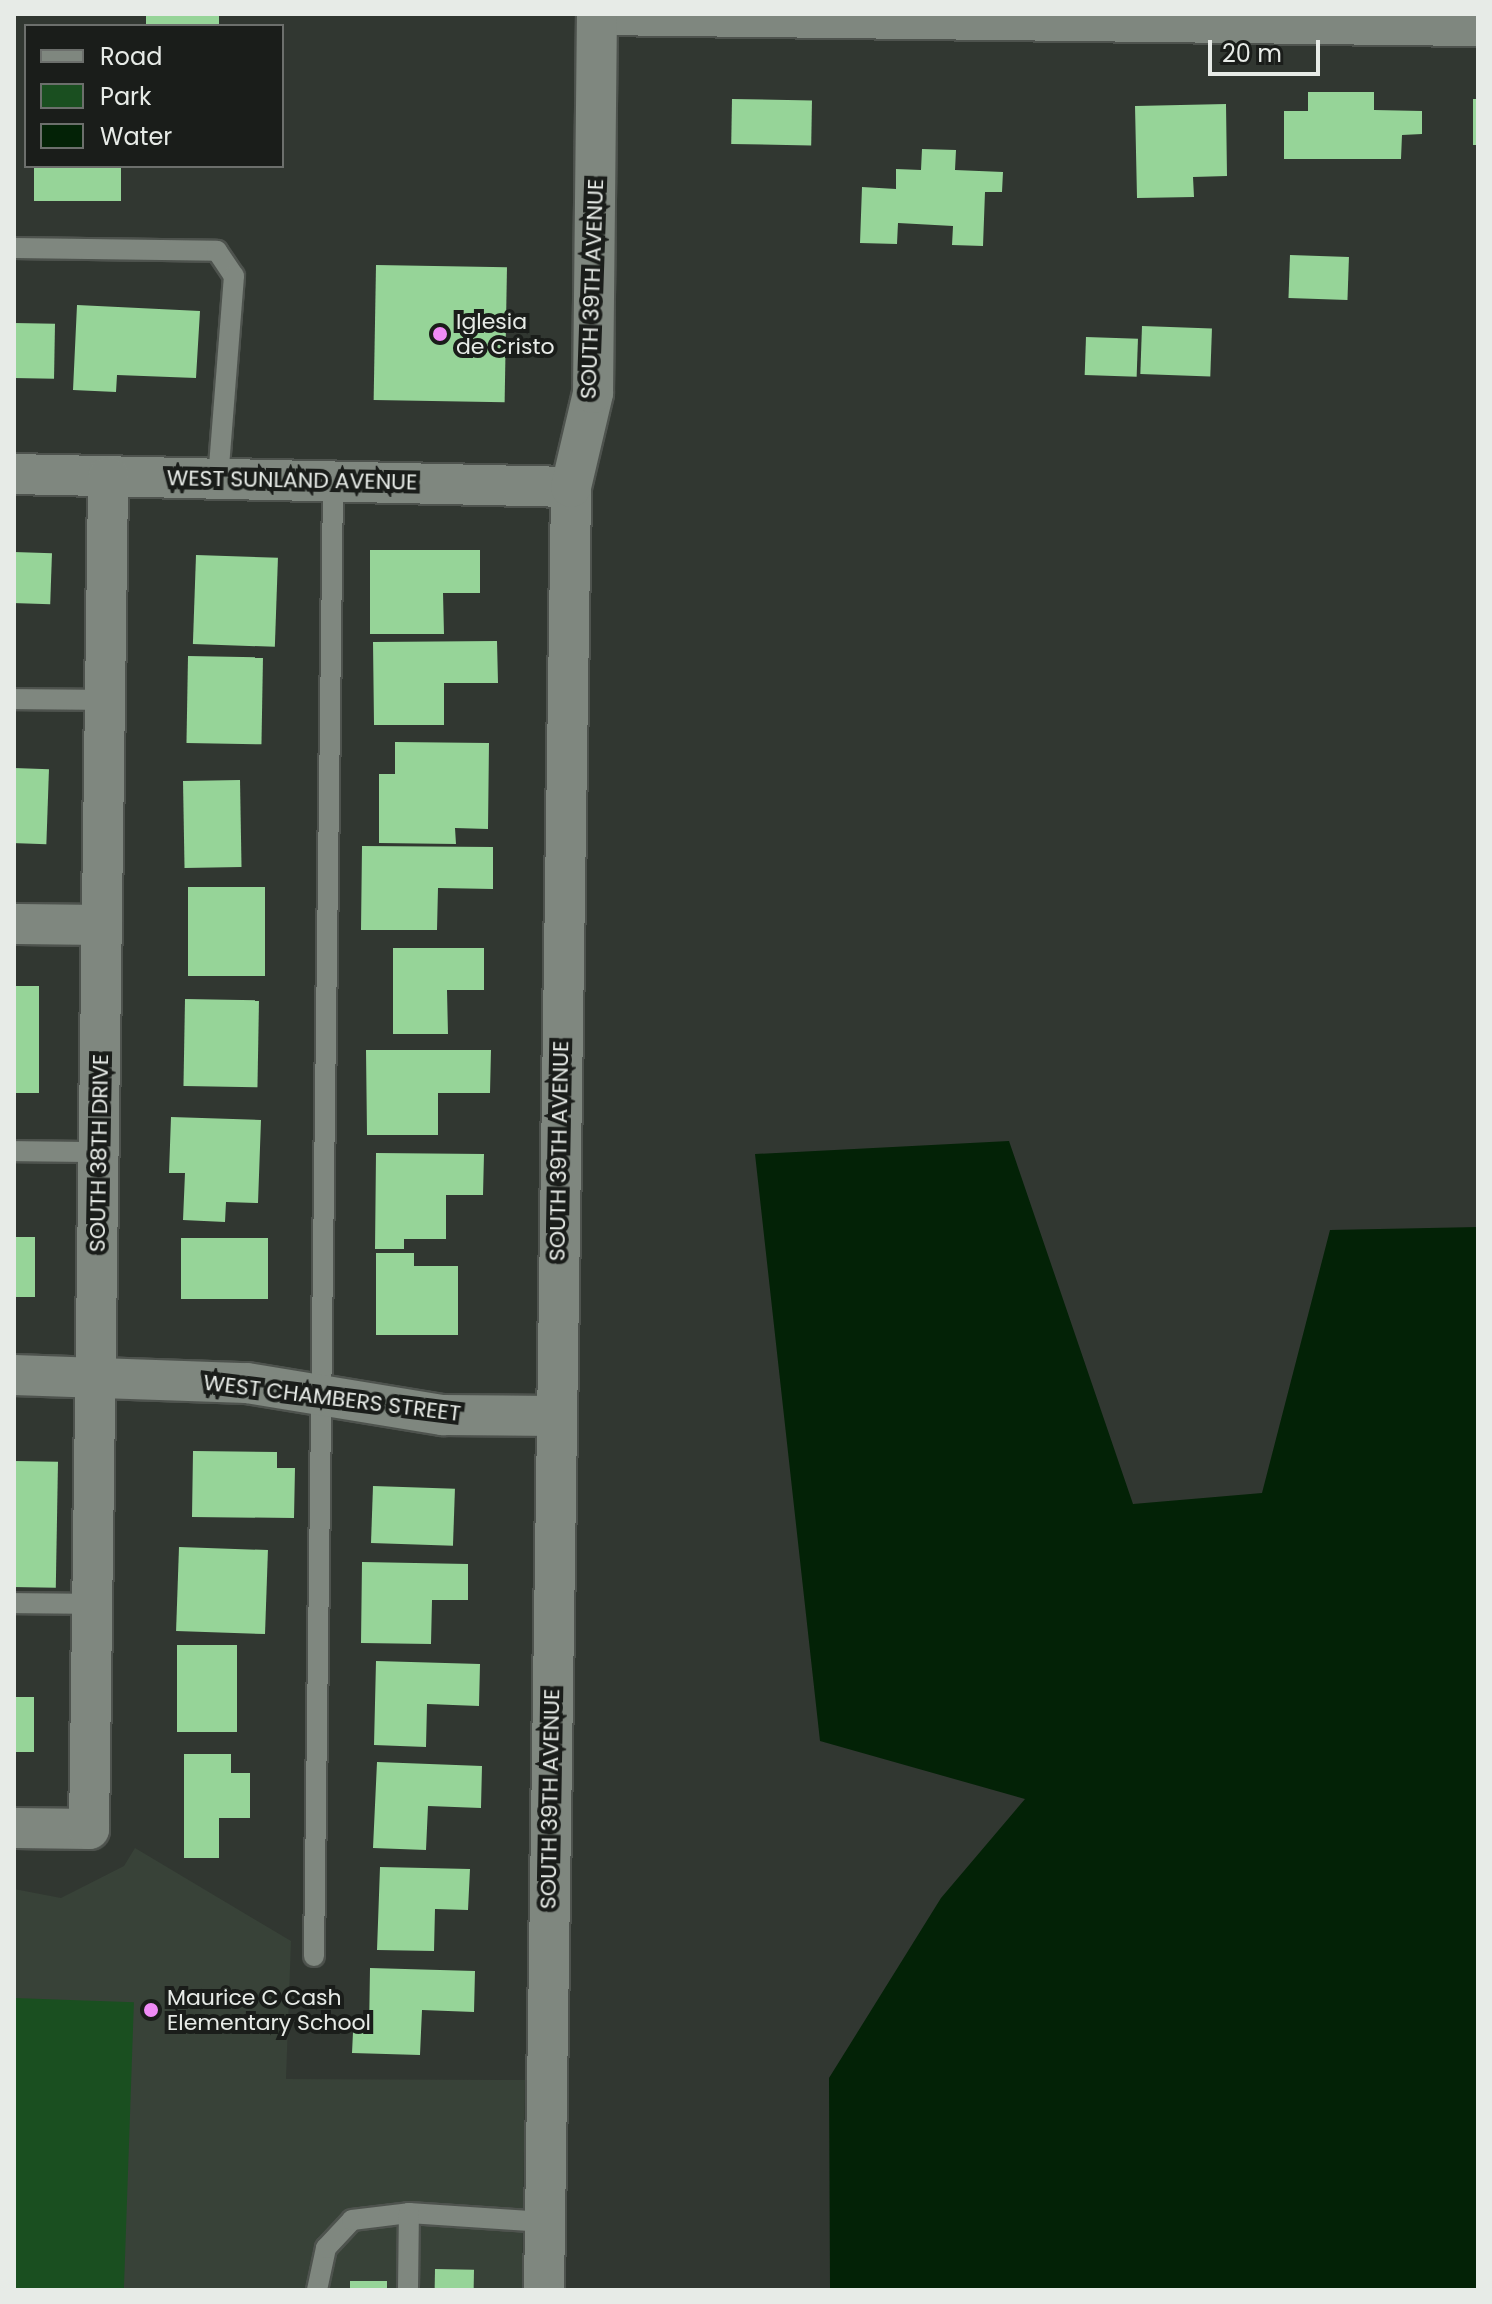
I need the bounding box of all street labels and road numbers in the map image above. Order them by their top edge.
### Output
street label: SOUTH 39TH AVENUE [575,178,609,400]
street label: WEST SUNLAND AVENUE [167,465,417,495]
street label: SOUTH 39TH AVENUE [544,1041,574,1261]
street label: SOUTH 38TH DRIVE [84,1054,114,1252]
street label: WEST CHAMBERS STREET [202,1369,462,1427]
street label: SOUTH 39TH AVENUE [535,1689,565,1909]

